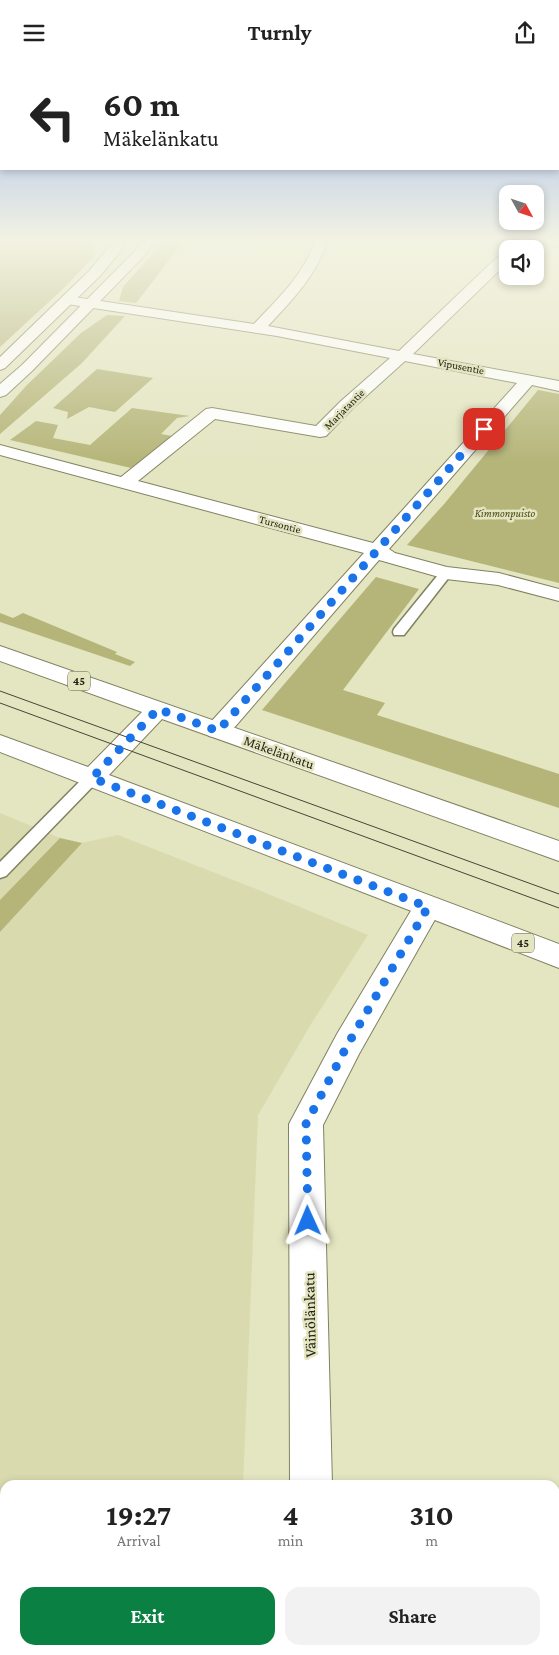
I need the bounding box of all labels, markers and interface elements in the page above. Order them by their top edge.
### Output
icon: menu [20,19,48,47]
icon: share [511,19,539,47]
text: Turnly [247,20,312,45]
icon: left [20,85,85,150]
text: 60 m [103,85,180,124]
text: Mäkelänkatu [103,126,219,151]
north arrow [499,185,544,230]
map controls [499,185,544,285]
button: sound [499,240,544,285]
street label: Vipusentie [437,356,485,377]
street label: Marjatantie [321,386,367,432]
pin [463,408,505,450]
icon: arrive [470,415,498,443]
park label: Kimmonpuisto [475,507,536,520]
street label: Tursontie [258,513,302,535]
road number: 45 [68,671,90,691]
street label: Mäkelänkatu [242,732,317,772]
road number: 45 [512,933,534,953]
position arrow [281,1194,333,1246]
street label: Väinölänkatu [300,1272,319,1358]
text: 19:27 [106,1498,171,1531]
text: 4 [282,1498,299,1531]
text: 310 [410,1498,454,1531]
text: Arrival [117,1532,161,1549]
text: min [278,1532,303,1549]
text: m [425,1532,438,1549]
button: Exit [20,1587,275,1645]
button: Share [285,1587,540,1645]

